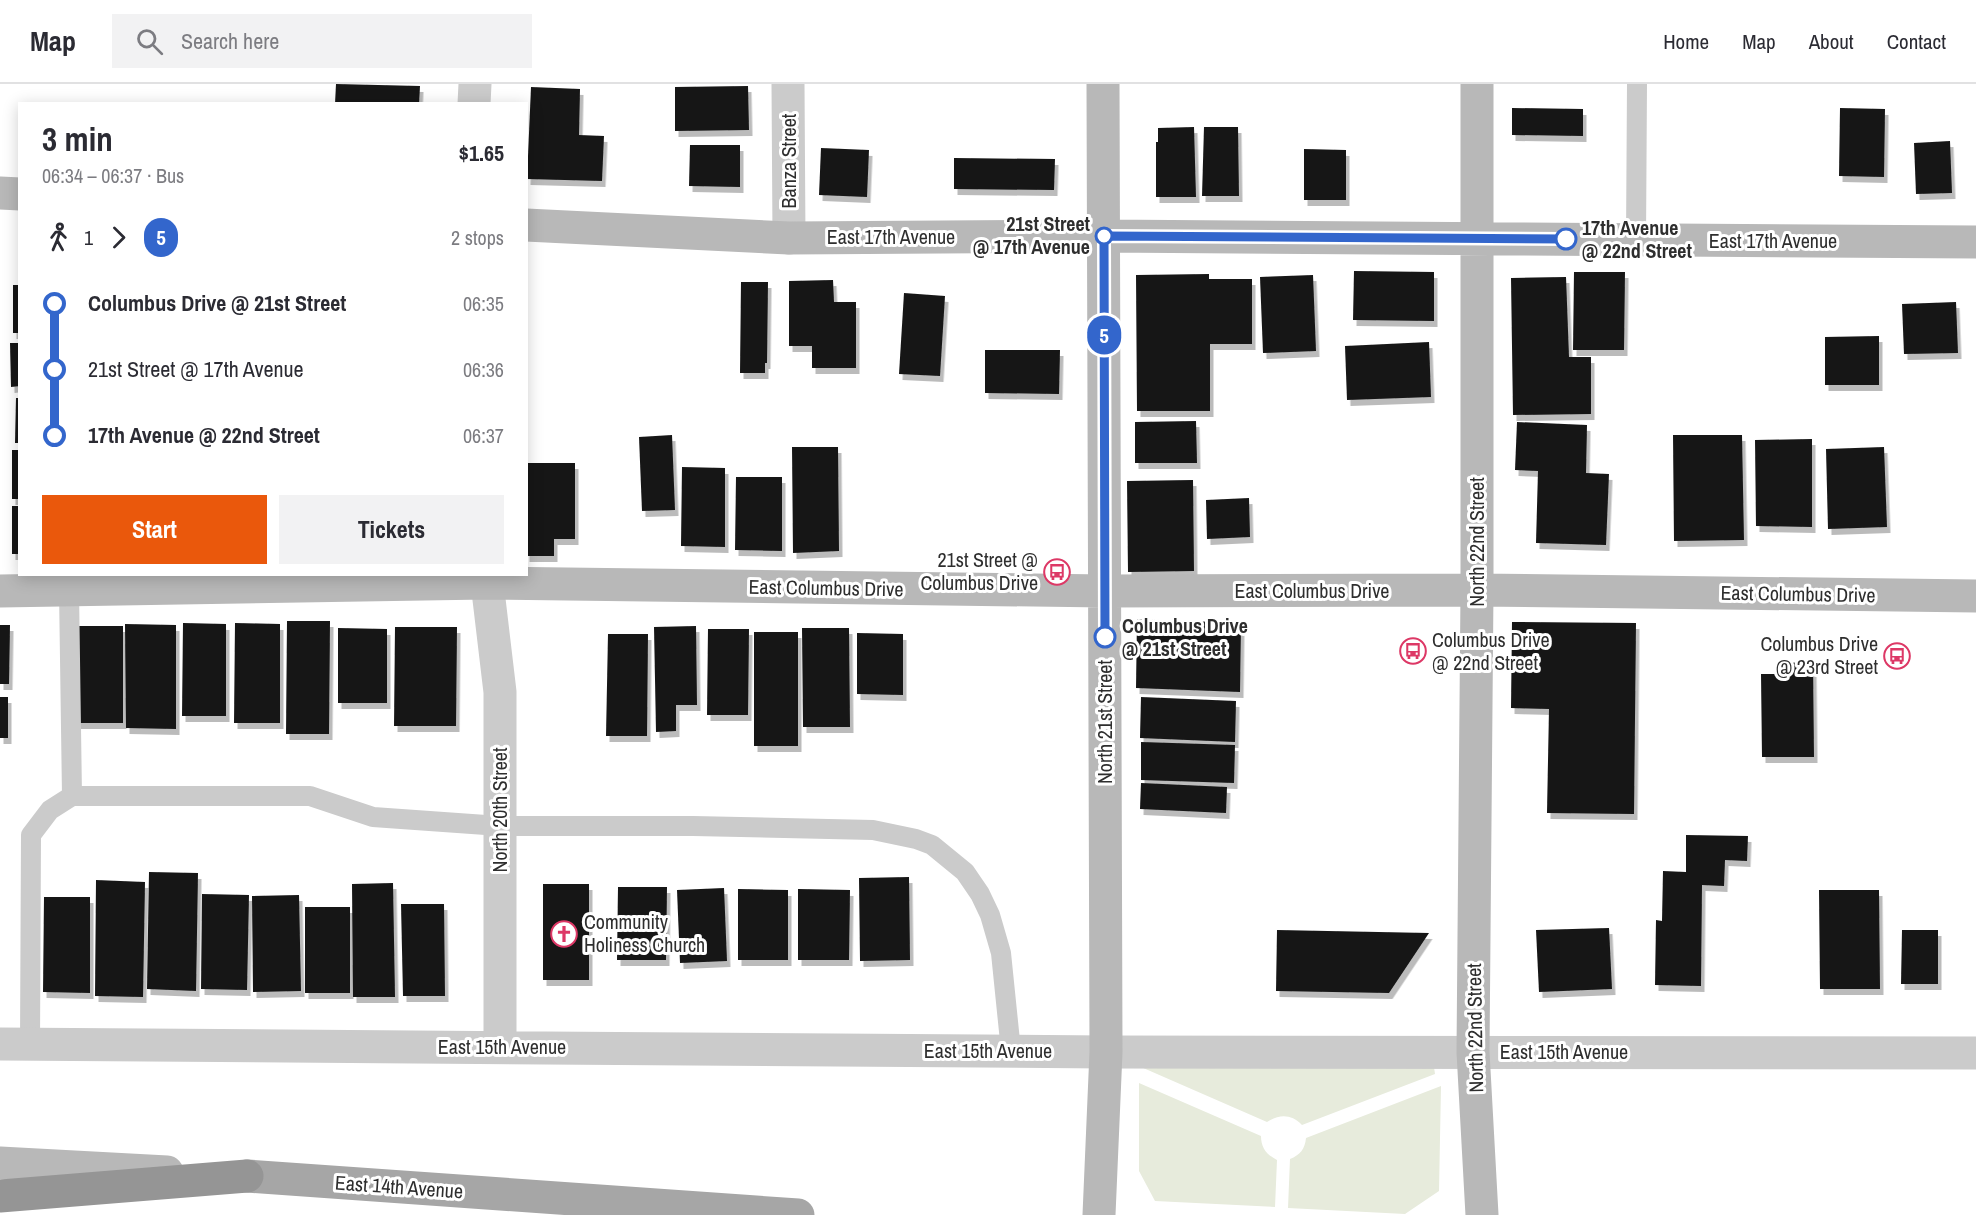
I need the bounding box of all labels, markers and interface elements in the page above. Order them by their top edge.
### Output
search box [112,14,532,68]
text: Map [30,22,76,60]
icon: search [133,25,166,58]
text: Search here [181,26,279,56]
text: Home [1663,27,1709,56]
text: Map [1742,27,1776,56]
text: About [1809,27,1854,56]
text: Contact [1887,27,1946,56]
street label: Banza Street [775,113,802,208]
text: 3 min [42,117,113,161]
text: $1.65 [459,138,504,168]
text: 06:34 – 06:37 · Bus [42,162,184,189]
place label: 21st Street @ 17th Avenue [973,210,1091,260]
place label: 17th Avenue @ 22nd Street [1582,214,1692,264]
icon: walk [42,221,75,254]
icon: forward [102,221,135,254]
text: 5 [156,223,166,252]
street label: East 17th Avenue [827,223,955,250]
text: 1 [84,224,93,251]
text: 2 stops [451,224,504,251]
marker: 21st Street @ 17th Avenue [1095,227,1113,245]
street label: East 17th Avenue [1709,227,1837,254]
marker: 17th Avenue @ 22nd Street [1555,228,1577,250]
text: Columbus Drive @ 21st Street [88,288,346,318]
text: 06:35 [463,290,504,317]
line badge: 5 [1084,316,1124,354]
text: 5 [1099,321,1109,350]
text: 21st Street @ 17th Avenue [88,354,304,384]
text: 06:36 [463,356,504,383]
text: 17th Avenue @ 22nd Street [88,420,320,450]
text: 06:37 [463,422,504,449]
street label: North 22nd Street [1463,477,1490,607]
button: Start [42,495,267,564]
button: Tickets [279,495,504,564]
place label: 21st Street @ Columbus Drive [920,546,1038,596]
bus stop icon: 21st Street @ Columbus Drive [1042,557,1072,587]
street label: East Columbus Drive [748,573,904,602]
street label: East Columbus Drive [1235,577,1389,604]
street label: East Columbus Drive [1720,579,1876,608]
place label: Columbus Drive @ 21st Street [1122,612,1248,662]
marker: Columbus Drive @ 21st Street [1094,626,1116,648]
place label: Columbus Drive @ 22nd Street [1432,626,1550,676]
place label: Columbus Drive @ 23rd Street [1760,630,1878,680]
bus stop icon: Columbus Drive @ 22nd Street [1398,636,1428,666]
bus stop icon: Columbus Drive @ 23rd Street [1882,641,1912,671]
street label: North 21st Street [1091,660,1118,784]
street label: North 20th Street [486,747,513,872]
place label: Community Holiness Church [584,908,705,958]
church icon: Community Holiness Church [549,919,579,949]
street label: North 22nd Street [1460,963,1489,1093]
street label: East 15th Avenue [438,1033,566,1060]
street label: East 15th Avenue [924,1037,1052,1064]
street label: East 15th Avenue [1500,1038,1628,1065]
street label: East 14th Avenue [334,1169,464,1204]

